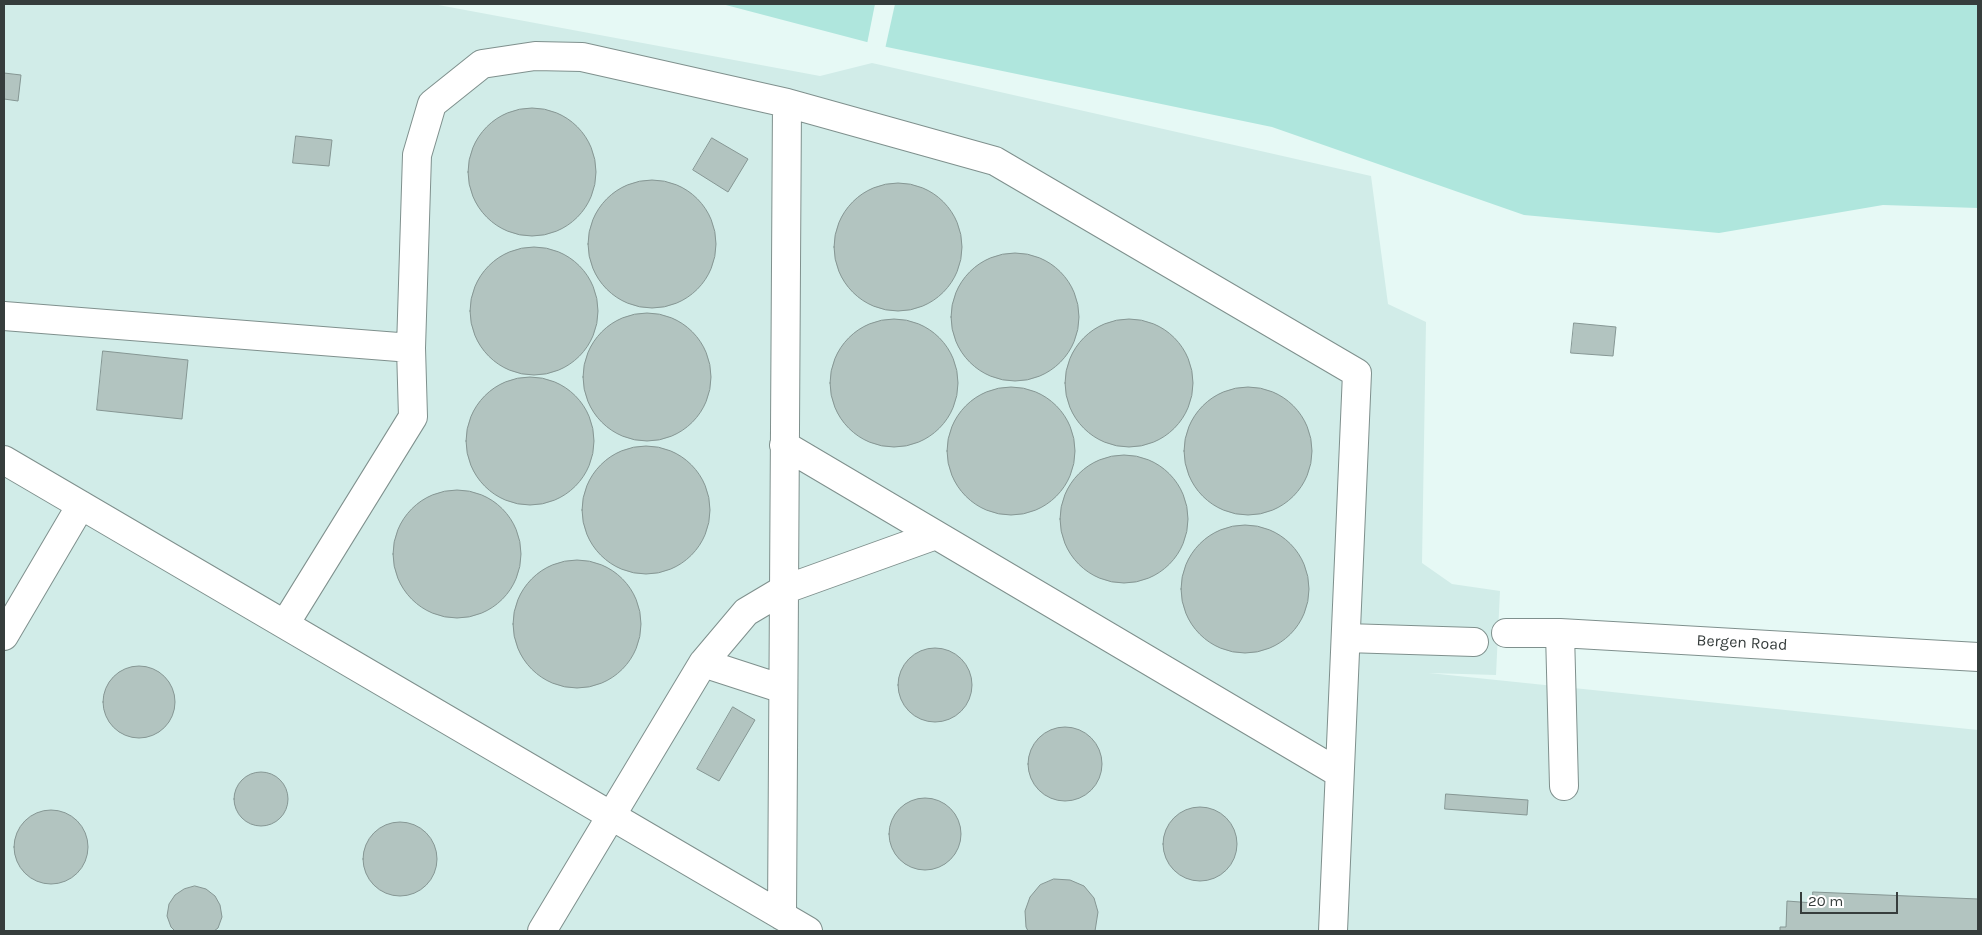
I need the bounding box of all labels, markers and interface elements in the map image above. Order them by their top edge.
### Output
street label: Bergen Road [1696,631,1788,655]
scale bar [1802,882,1900,914]
text: 20 m [1808,892,1843,910]

